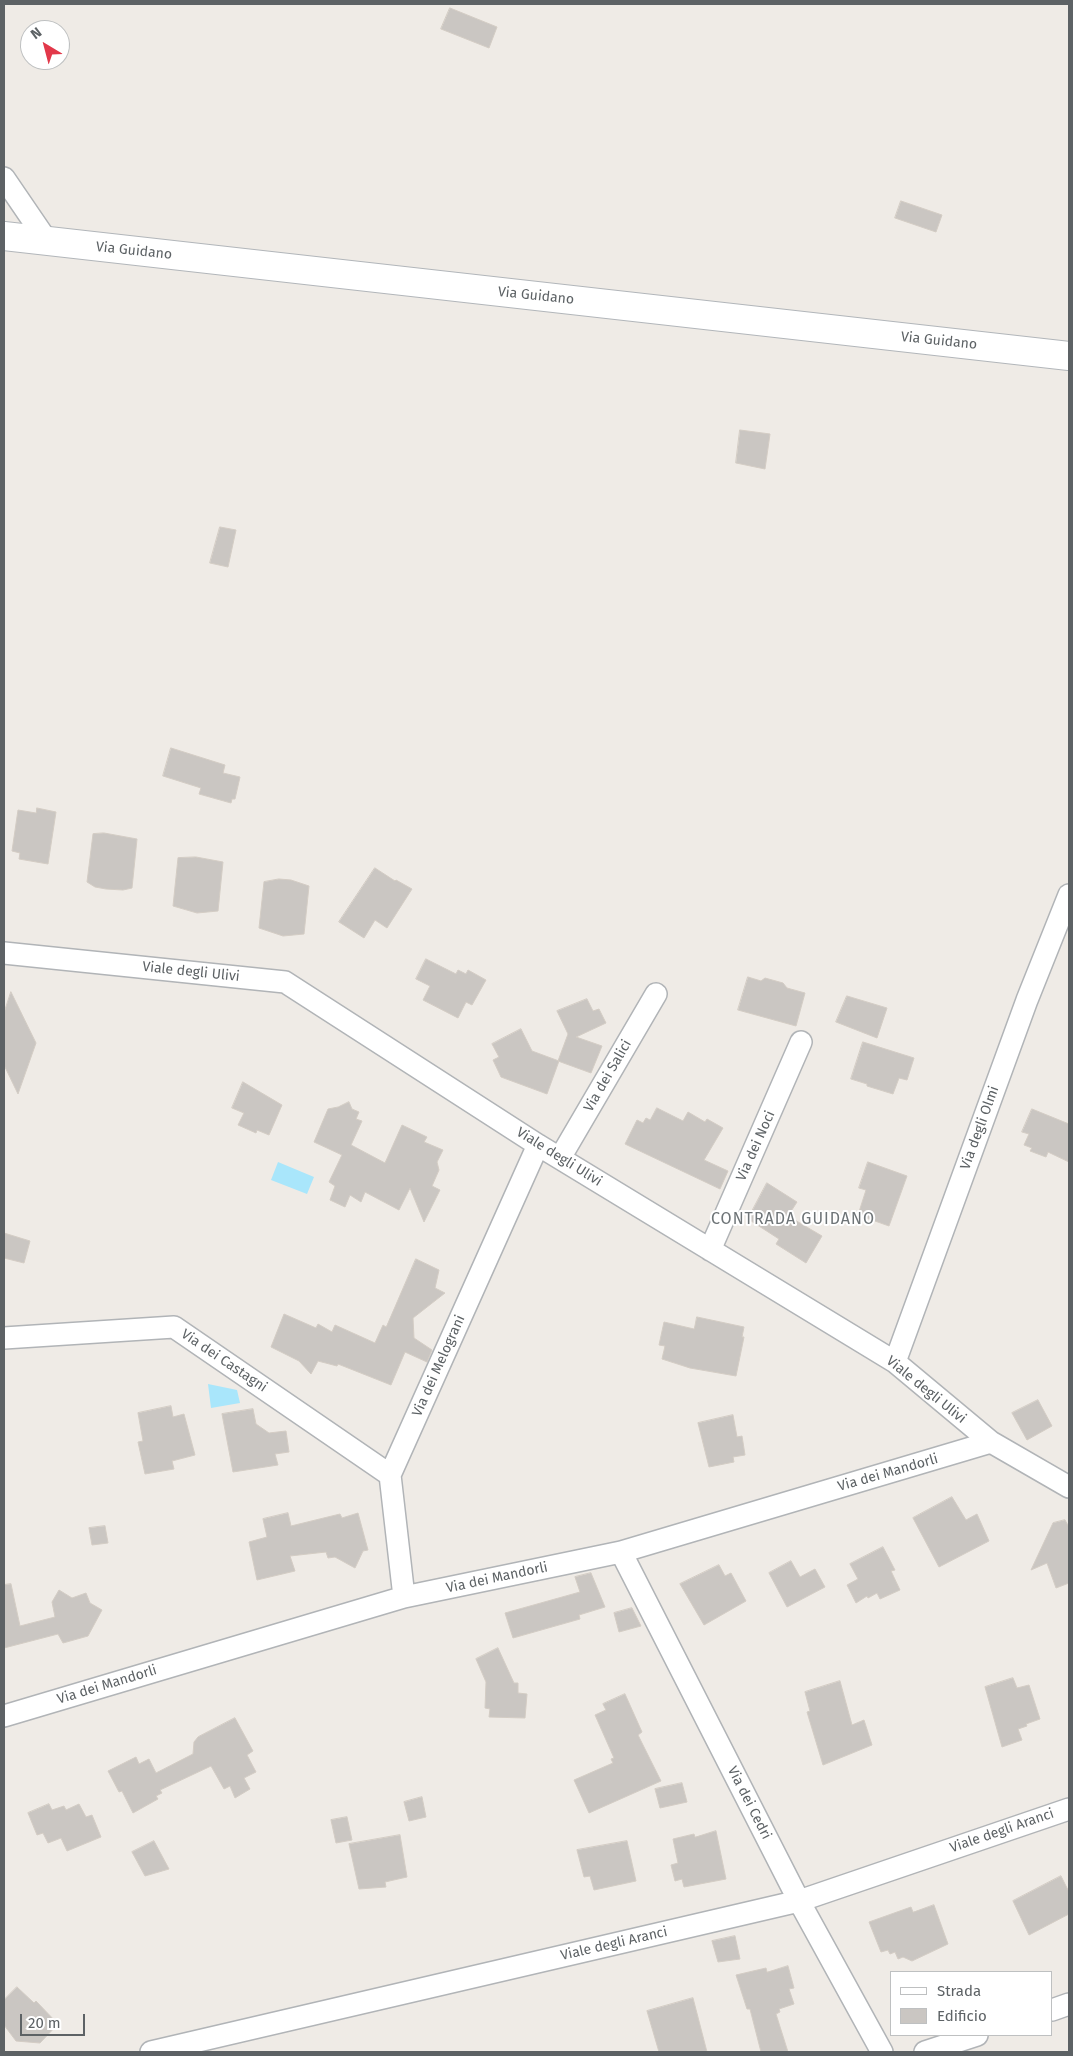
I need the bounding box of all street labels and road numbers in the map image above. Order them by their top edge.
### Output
street label: Via Guidano [95,239,173,263]
street label: Via Guidano [497,284,575,308]
street label: Via Guidano [900,329,978,353]
street label: Viale degli Ulivi [142,959,240,985]
street label: Via dei Salici [581,1037,635,1115]
street label: Via degli Olmi [957,1084,1003,1172]
street label: Via dei Noci [733,1108,779,1184]
street label: Viale degli Ulivi [513,1124,605,1190]
street label: Via dei Melograni [409,1313,469,1419]
street label: Via dei Castagni [178,1326,270,1396]
street label: Viale degli Ulivi [883,1353,969,1427]
street label: Via dei Mandorli [836,1451,940,1495]
street label: Via dei Mandorli [445,1559,549,1597]
street label: Via dei Mandorli [55,1662,159,1708]
street label: Via dei Cedri [723,1764,775,1842]
street label: Viale degli Aranci [948,1805,1056,1857]
street label: Viale degli Aranci [559,1924,669,1964]

